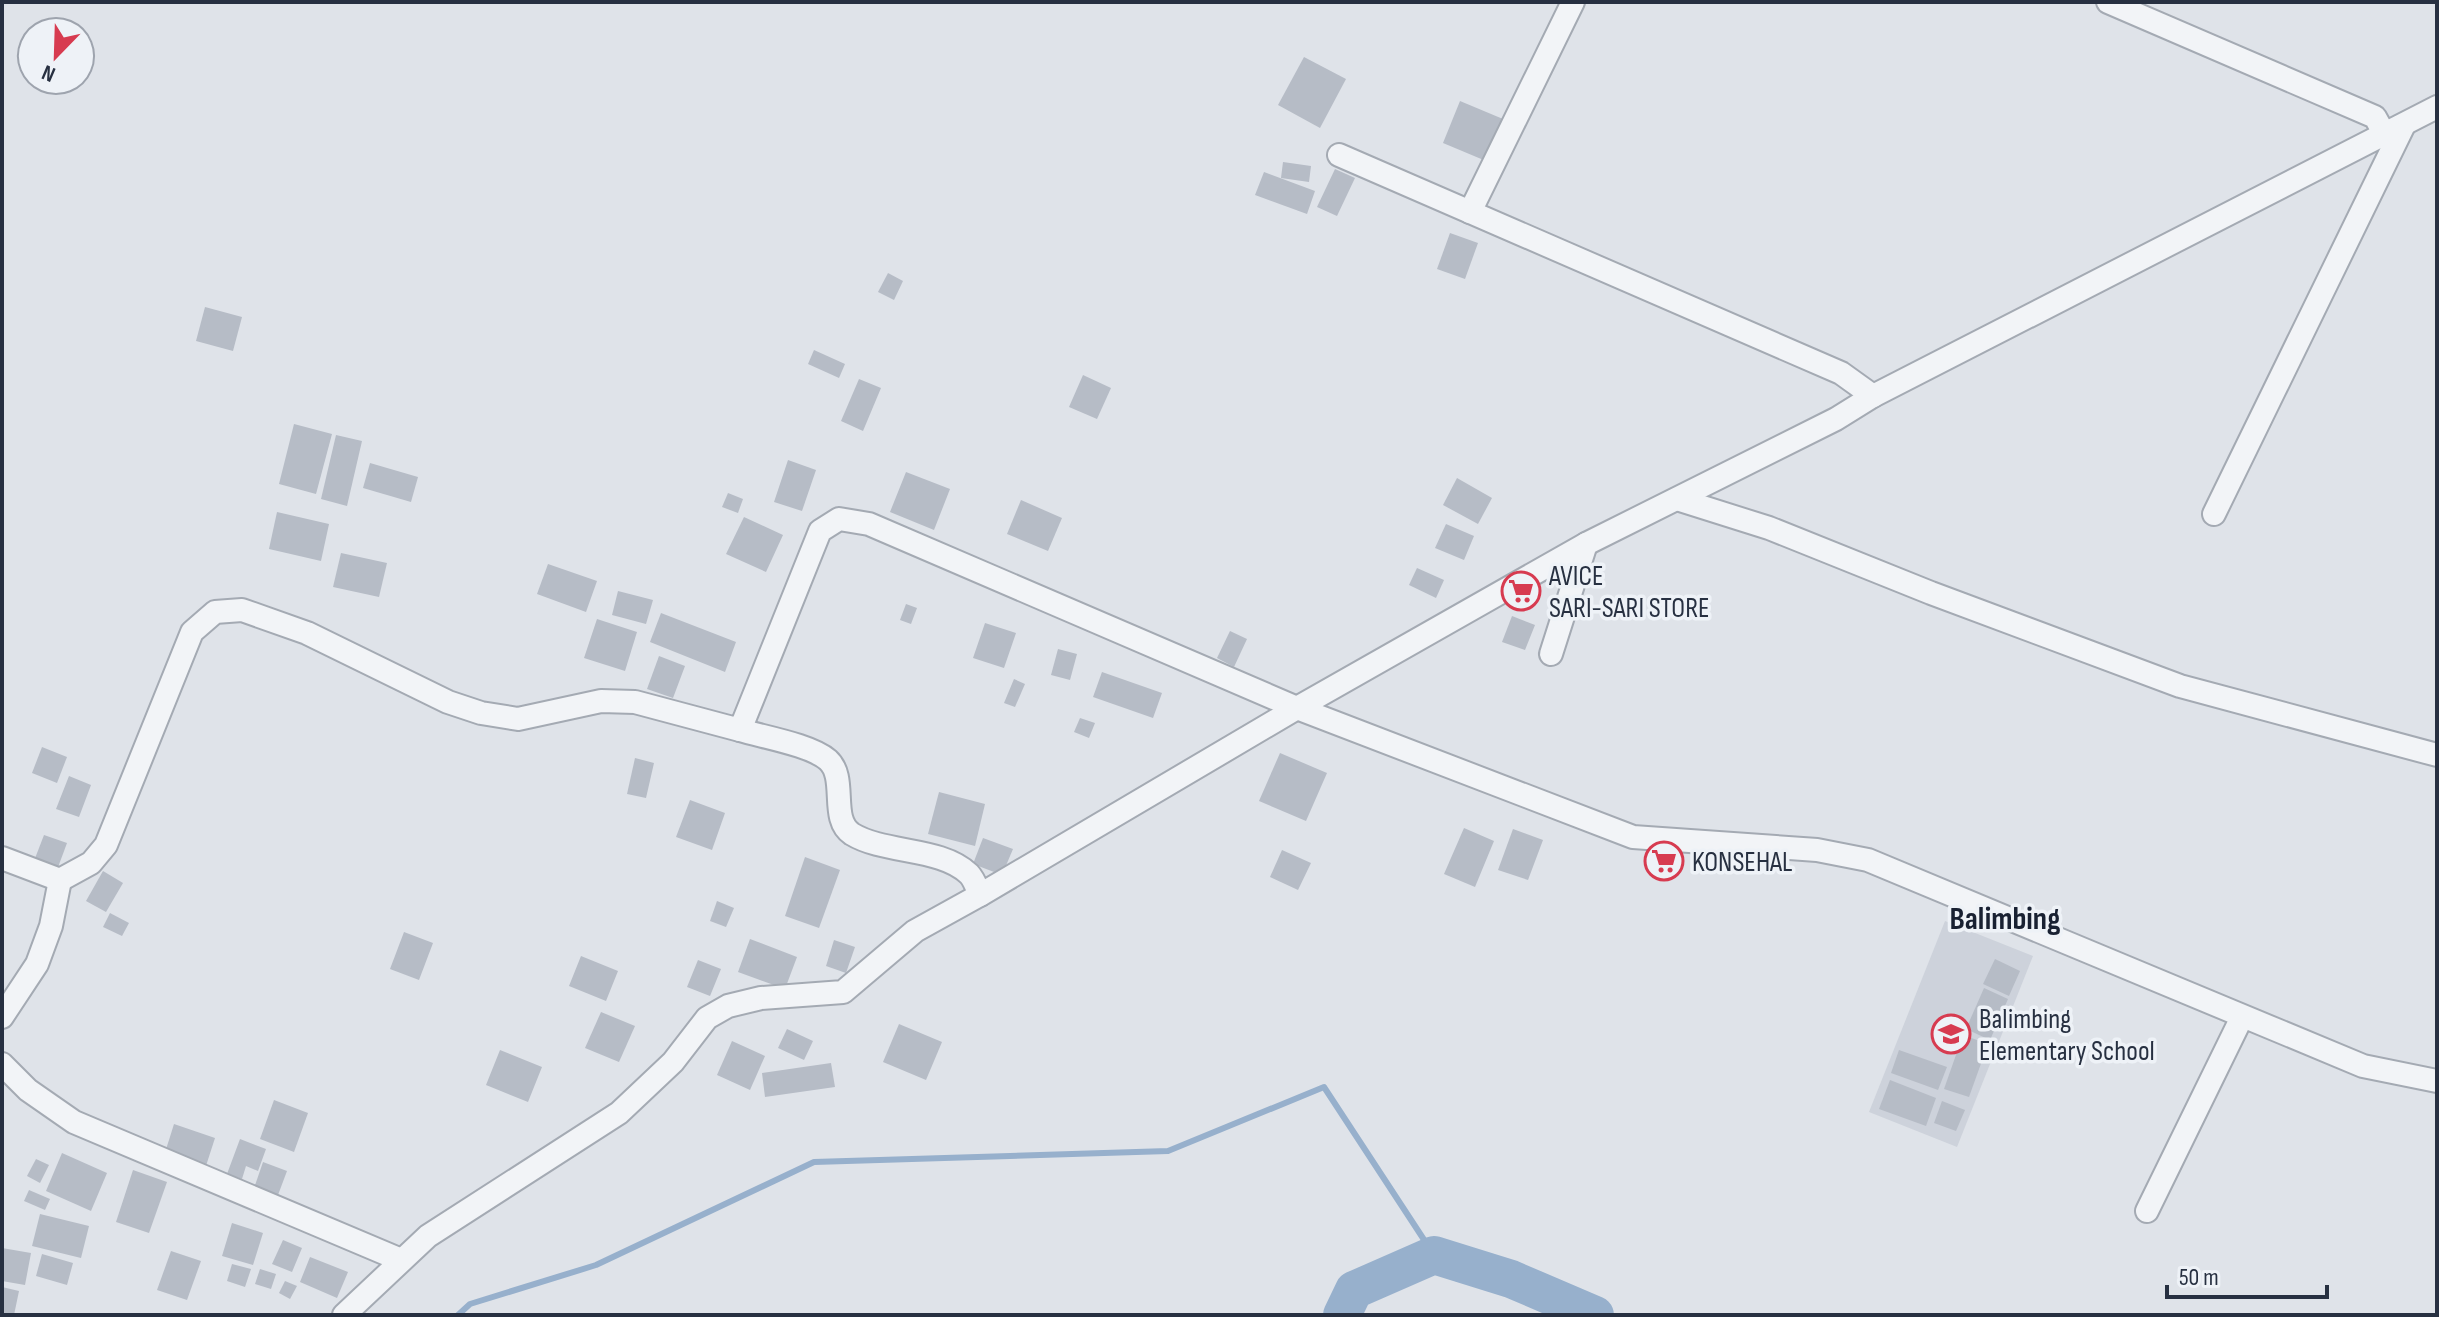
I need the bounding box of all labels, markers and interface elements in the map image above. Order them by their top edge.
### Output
north arrow [16,16,96,96]
text: N [38,58,59,88]
place label: AVICE SARI-SARI STORE [1548,560,1710,625]
supermarket icon: AVICE SARI-SARI STORE [1500,570,1542,612]
supermarket icon: KONSEHAL [1643,840,1685,882]
place label: KONSEHAL [1692,846,1792,879]
district label: Balimbing [1949,900,2061,939]
place label: Balimbing Elementary School [1979,1003,2155,1068]
school or university icon: Balimbing Elementary School [1930,1013,1972,1055]
scale bar [2167,1249,2327,1299]
text: 50 m [2179,1263,2219,1292]

